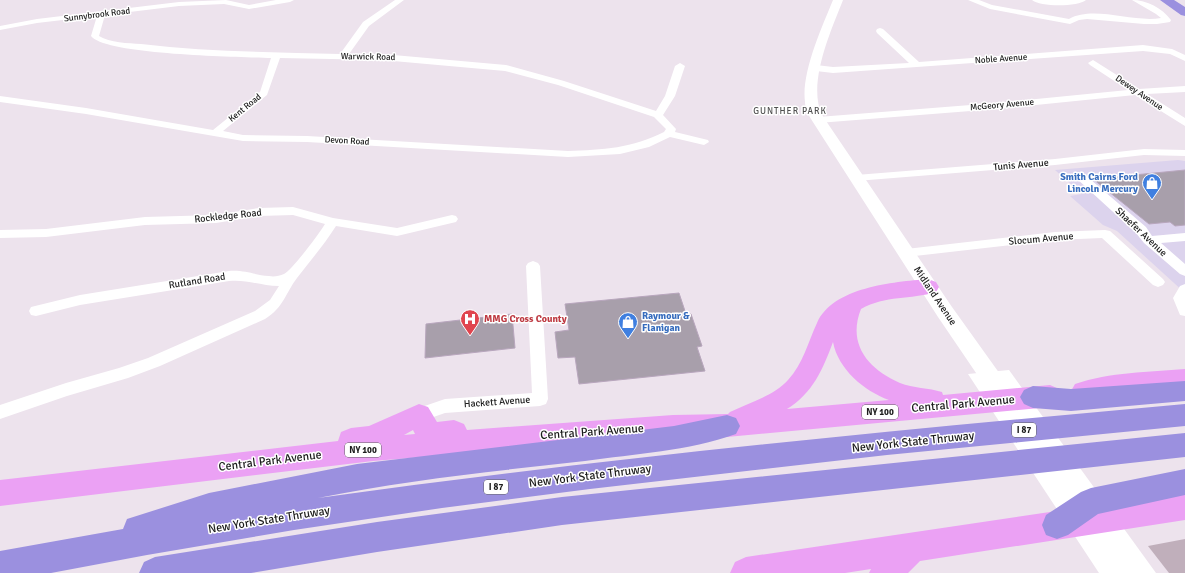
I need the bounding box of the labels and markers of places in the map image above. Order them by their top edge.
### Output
place label: Smith Cairns Ford Lincoln Mercury [1060,171,1139,195]
shop icon: Smith Cairns Ford Lincoln Mercury [1141,172,1163,200]
hospital icon: MMG Cross County [459,308,481,336]
place label: Raymour & Flanigan [642,310,690,334]
shop icon: Raymour & Flanigan [617,311,639,339]
place label: MMG Cross County [484,313,567,325]

